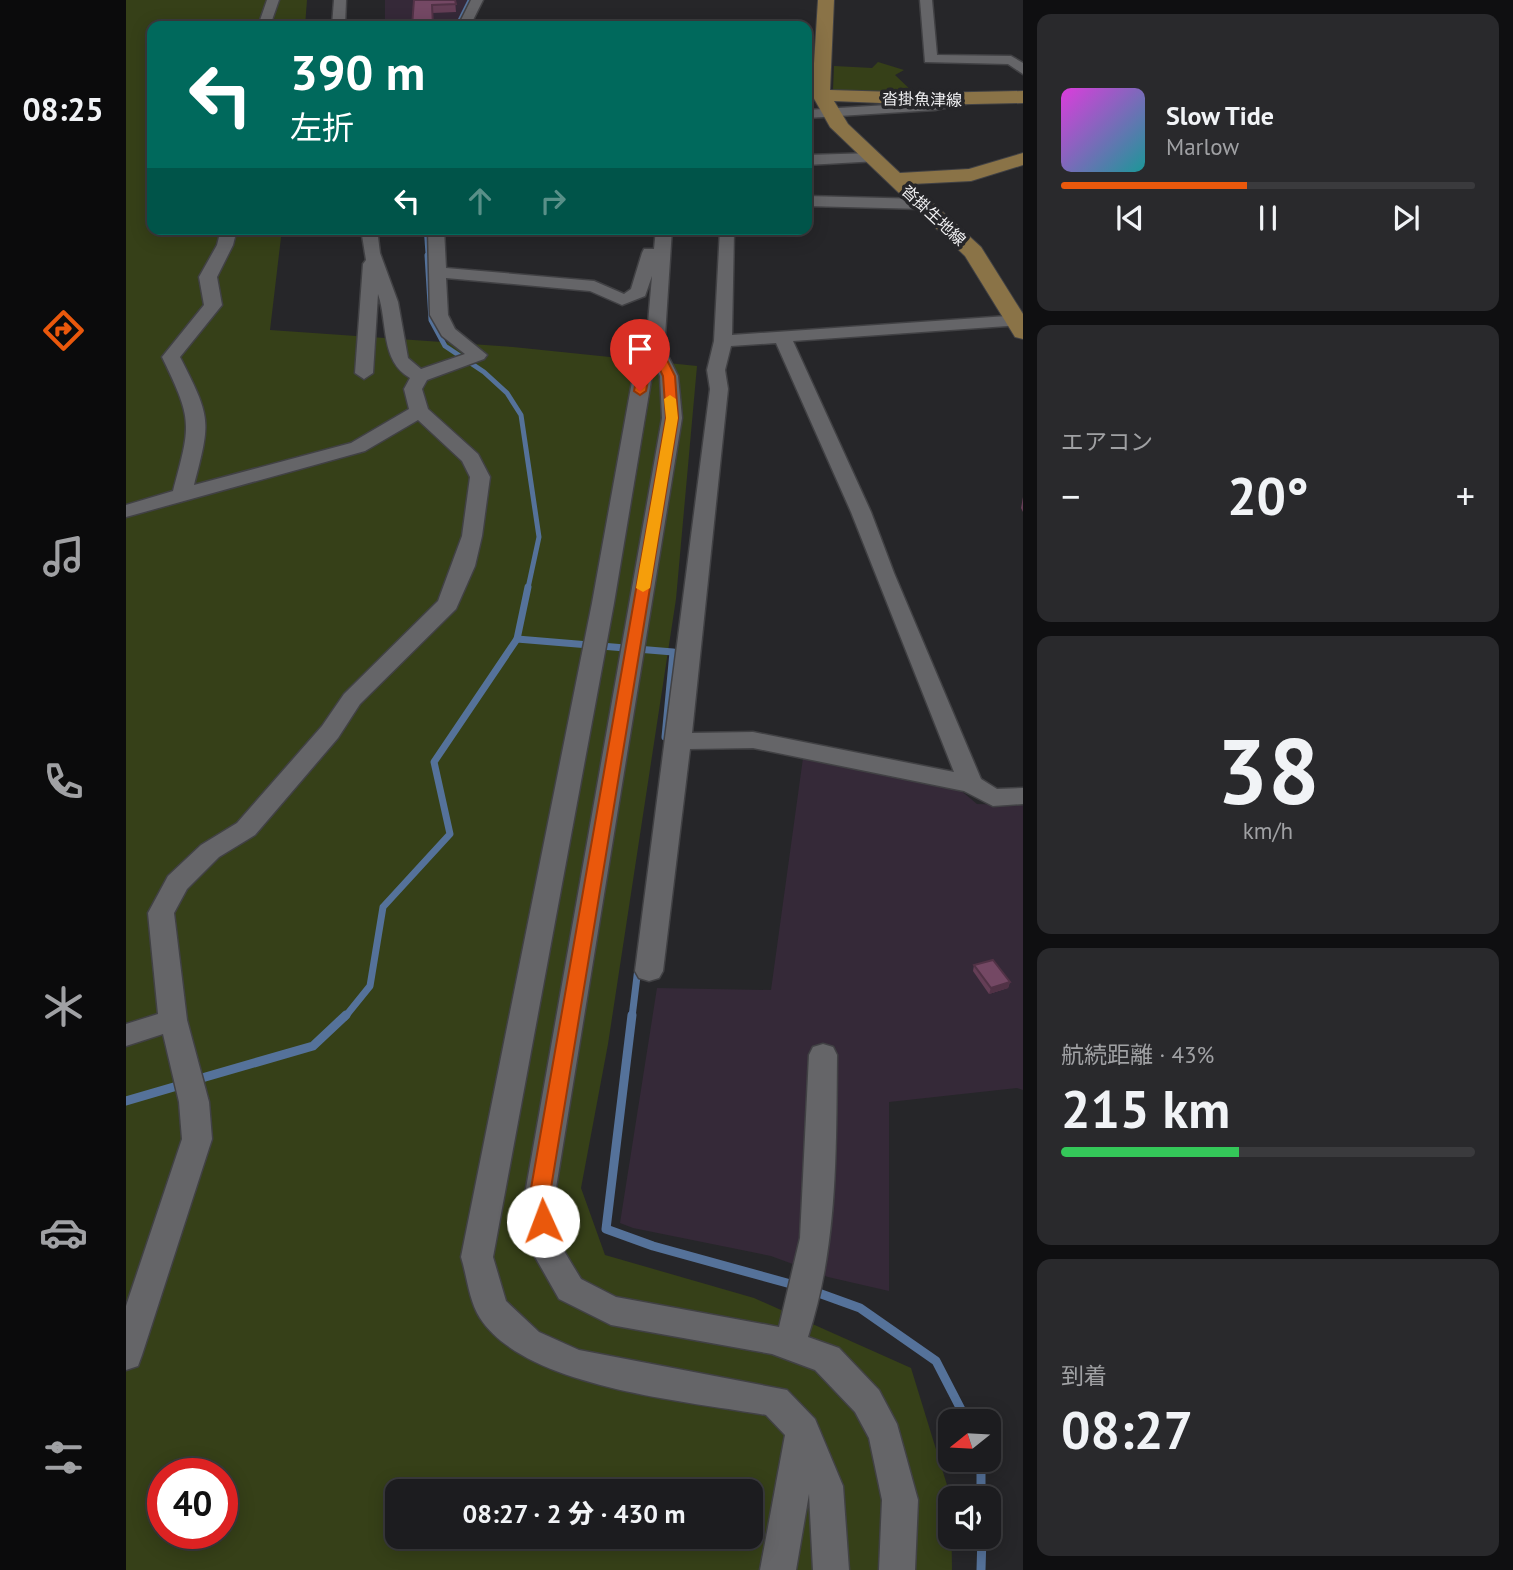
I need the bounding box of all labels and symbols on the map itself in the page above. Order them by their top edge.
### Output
street label: 沓掛魚津線 [882,88,962,110]
street label: 沓掛生地線 [898,180,970,250]
pin [610,319,670,391]
position arrow [506,1184,580,1258]
north arrow [938,1409,1001,1472]
speed limit sign: 40 [147,1458,238,1549]

